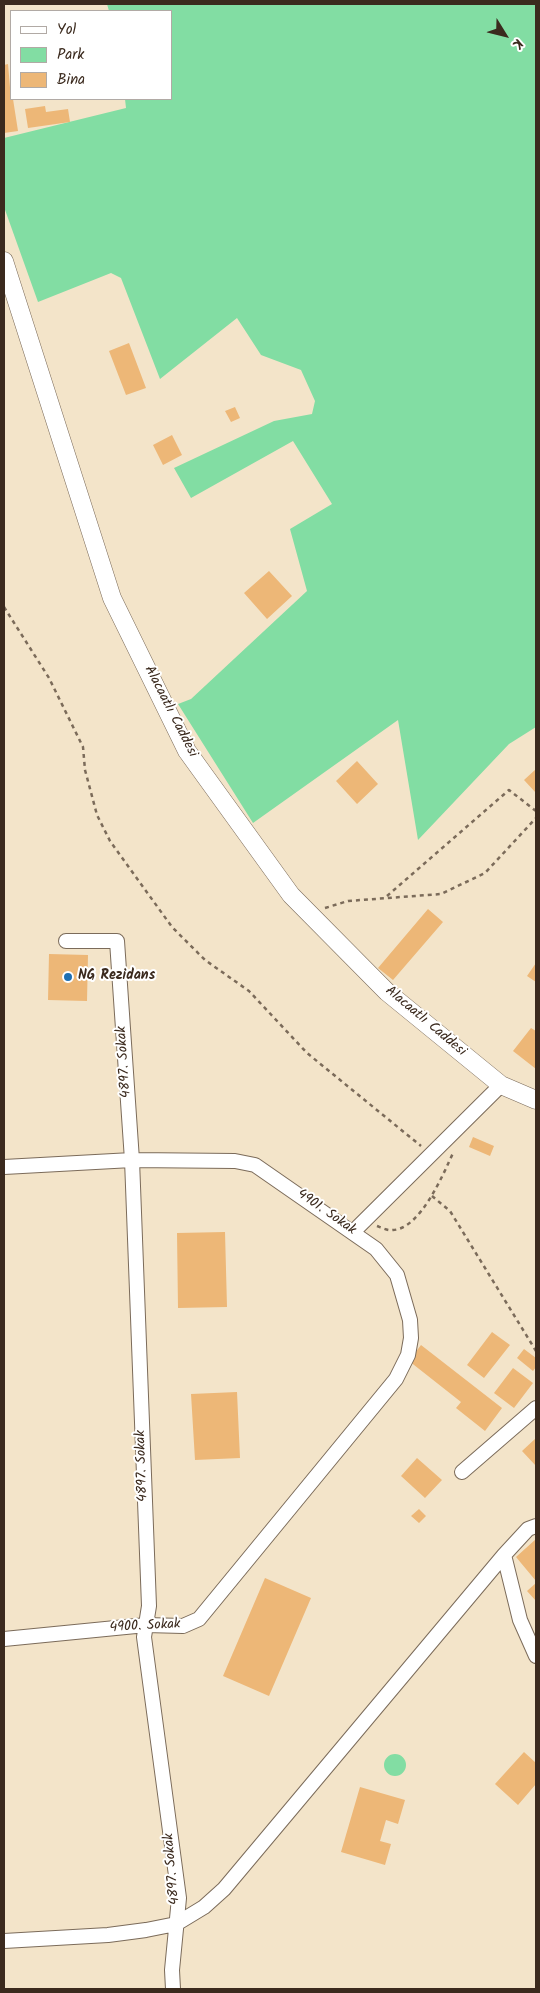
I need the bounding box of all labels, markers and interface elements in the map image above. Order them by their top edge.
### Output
legend [10,10,172,100]
north arrow [480,10,530,60]
text: Yol [57,18,76,42]
text: K [506,34,529,54]
text: Park [57,43,84,67]
text: Bina [57,68,85,92]
street label: Alacaatlı Caddesi [140,663,200,761]
place label: NG Rezidans [78,969,155,985]
marker: NG Rezidans [62,971,74,983]
street label: Alacaatlı Caddesi [381,983,469,1061]
street label: 4897. Sokak [114,1026,136,1098]
street label: 4901. Sokak [293,1187,359,1239]
street label: 4897. Sokak [133,1430,153,1502]
street label: 4900. Sokak [109,1617,181,1637]
street label: 4897. Sokak [162,1832,184,1906]

